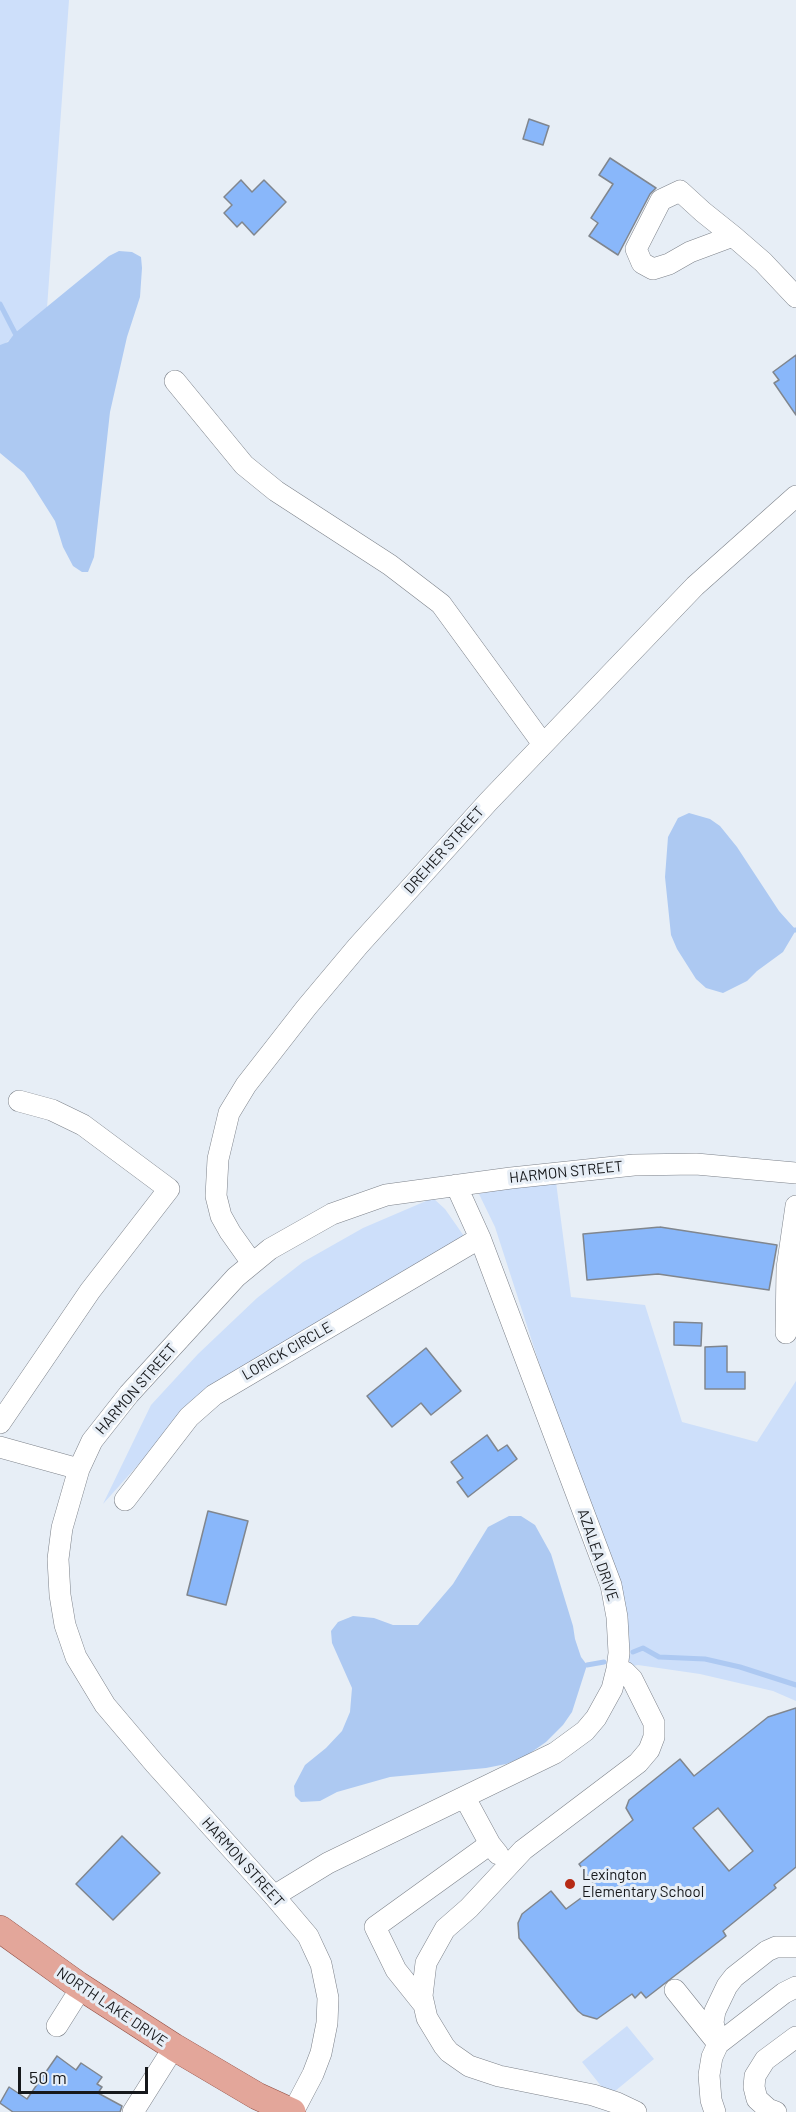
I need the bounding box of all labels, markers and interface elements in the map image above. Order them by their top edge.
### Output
street label: DREHER STREET [400,803,488,897]
street label: HARMON STREET [508,1157,624,1187]
street label: LORICK CIRCLE [239,1318,335,1384]
street label: HARMON STREET [92,1340,180,1438]
street label: AZALEA DRIVE [574,1506,622,1604]
street label: HARMON STREET [198,1814,288,1910]
place label: Lexington Elementary School [582,1866,704,1901]
marker: Lexington Elementary School [563,1877,577,1891]
street label: NORTH LAKE DRIVE [53,1963,171,2051]
scale bar [21,2055,152,2093]
text: 50 m [29,2066,67,2088]

